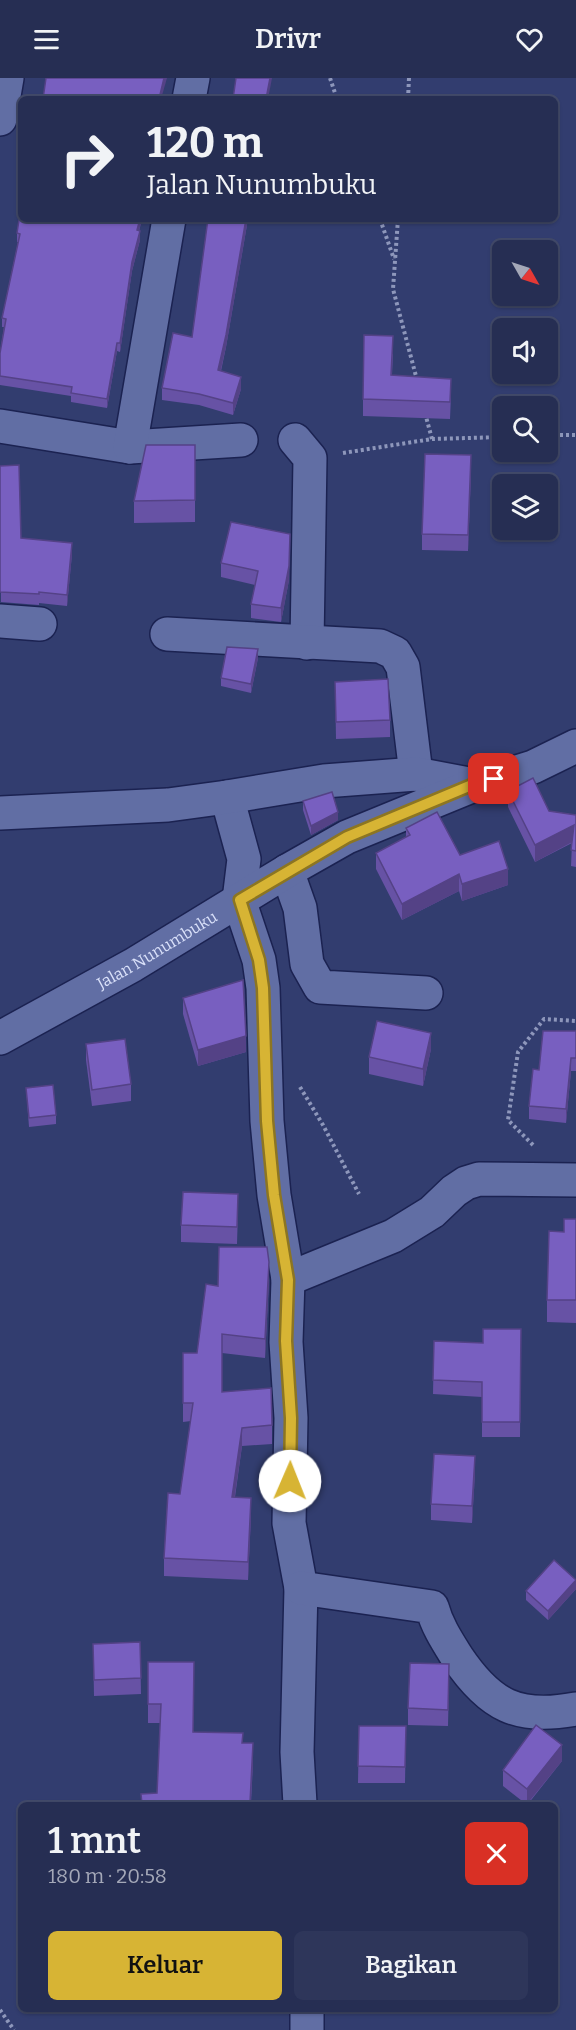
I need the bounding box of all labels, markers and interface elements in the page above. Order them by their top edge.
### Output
icon: menu [30,23,63,56]
text: Drivr [255,23,321,55]
icon: heart [513,23,546,56]
text: 120 m [147,118,263,168]
icon: right [48,120,126,198]
text: Jalan Nunumbuku [147,169,377,201]
north arrow [492,240,558,306]
map controls [492,240,558,540]
button: sound [492,318,558,384]
button: search [492,396,558,462]
button: layers [492,474,558,540]
pin [468,753,519,804]
icon: arrive [477,762,510,795]
street label: Jalan Nunumbuku [93,907,220,993]
position arrow [258,1449,322,1513]
text: 1 mnt [48,1819,141,1863]
button: close [465,1822,528,1885]
text: 180 m · 20:58 [48,1864,167,1888]
button: Keluar [48,1931,282,2000]
button: Bagikan [294,1931,528,2000]

